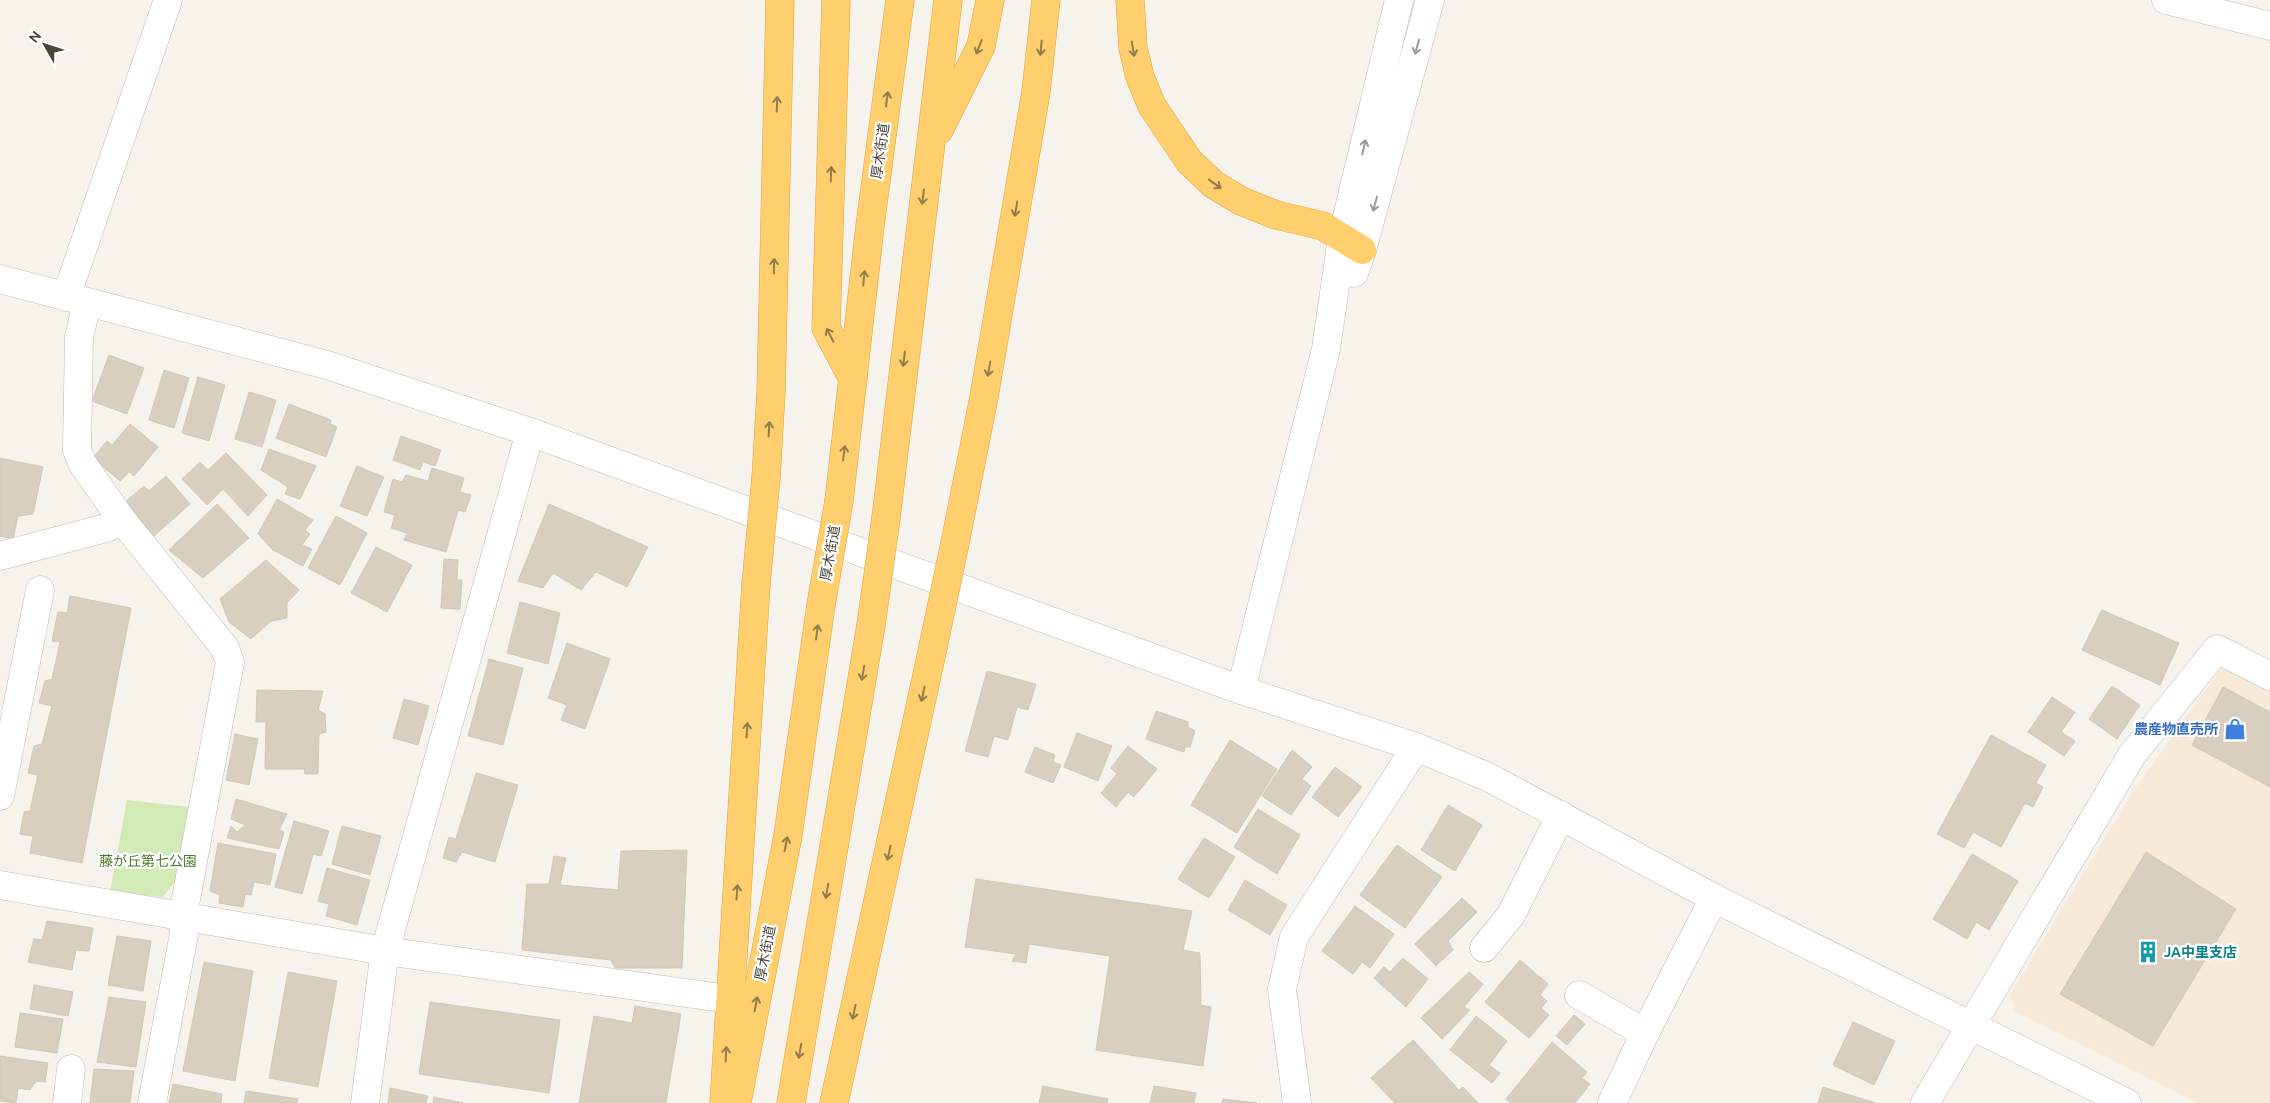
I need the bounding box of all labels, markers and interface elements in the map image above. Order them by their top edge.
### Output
north arrow [20,20,70,70]
text: N [25,28,44,46]
one-way arrow [974,39,983,54]
one-way arrow [1412,39,1421,55]
one-way arrow [1036,40,1046,56]
one-way arrow [1129,40,1139,56]
one-way arrow [882,92,892,108]
one-way arrow [772,96,782,112]
street label: 厚木街道 [868,122,892,180]
one-way arrow [1360,139,1369,155]
one-way arrow [826,166,836,182]
one-way arrow [1208,179,1221,190]
one-way arrow [918,189,928,205]
one-way arrow [1370,196,1379,212]
one-way arrow [1010,201,1020,217]
one-way arrow [769,259,779,275]
one-way arrow [859,270,869,286]
one-way arrow [825,328,835,343]
one-way arrow [899,350,909,366]
one-way arrow [983,361,993,377]
one-way arrow [764,421,773,437]
one-way arrow [839,445,849,461]
street label: 厚木街道 [817,524,843,582]
one-way arrow [812,625,822,641]
one-way arrow [858,665,868,681]
one-way arrow [918,686,927,702]
shop icon: 農産物直売所 [2222,716,2248,742]
place label: 農産物直売所 [2134,721,2218,737]
one-way arrow [743,722,752,738]
one-way arrow [782,836,792,852]
one-way arrow [883,845,893,861]
park label: 藤が丘第七公園 [99,853,197,869]
one-way arrow [821,882,831,898]
one-way arrow [732,884,741,900]
street label: 厚木街道 [752,924,778,982]
building icon: JA中里支店 [2135,939,2161,965]
place label: JA中里支店 [2164,944,2237,960]
one-way arrow [751,996,761,1012]
one-way arrow [849,1003,858,1019]
one-way arrow [794,1042,804,1058]
one-way arrow [722,1047,731,1063]

